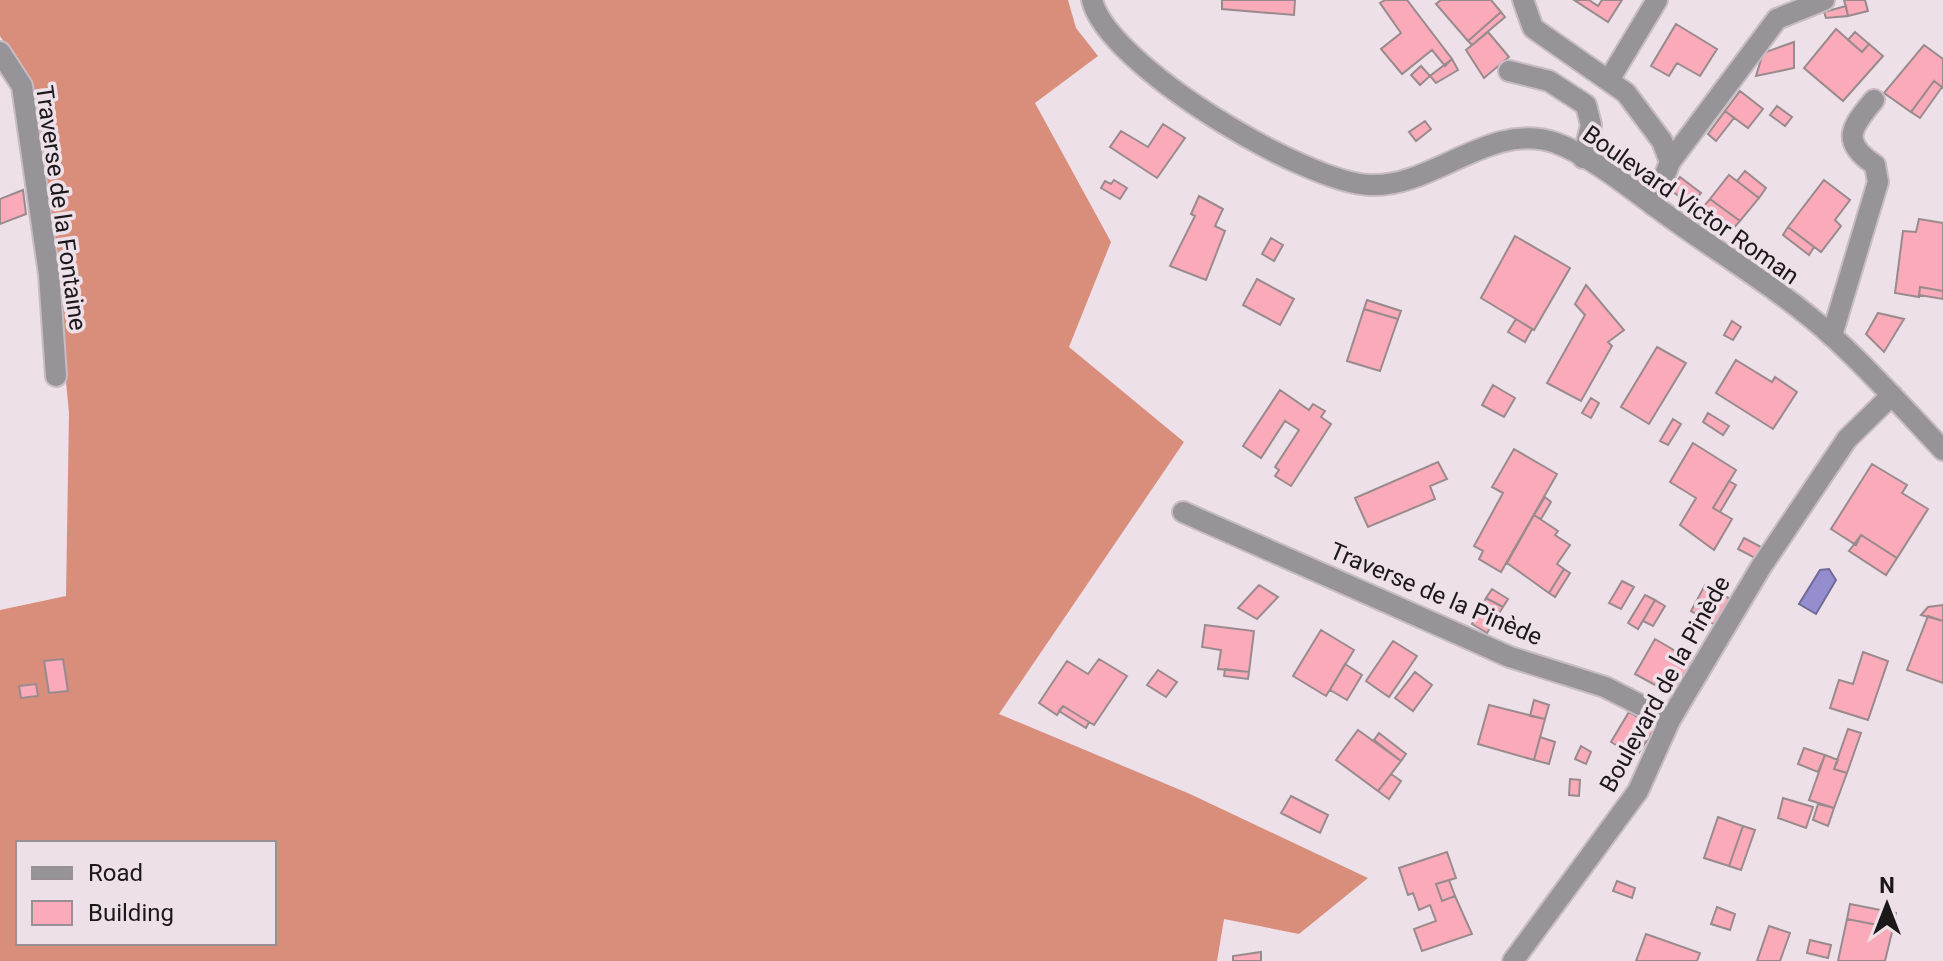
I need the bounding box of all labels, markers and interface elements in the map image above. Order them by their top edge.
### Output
street label: Traverse de la Fontaine [30,84,92,332]
street label: Boulevard Victor Roman [1578,120,1804,290]
street label: Traverse de la Pinède [1326,537,1546,651]
street label: Boulevard de la Pinède [1594,571,1736,797]
legend [16,841,276,945]
text: Road [88,859,143,887]
north arrow [1847,865,1927,945]
text: N [1879,873,1895,898]
text: Building [88,899,174,927]

